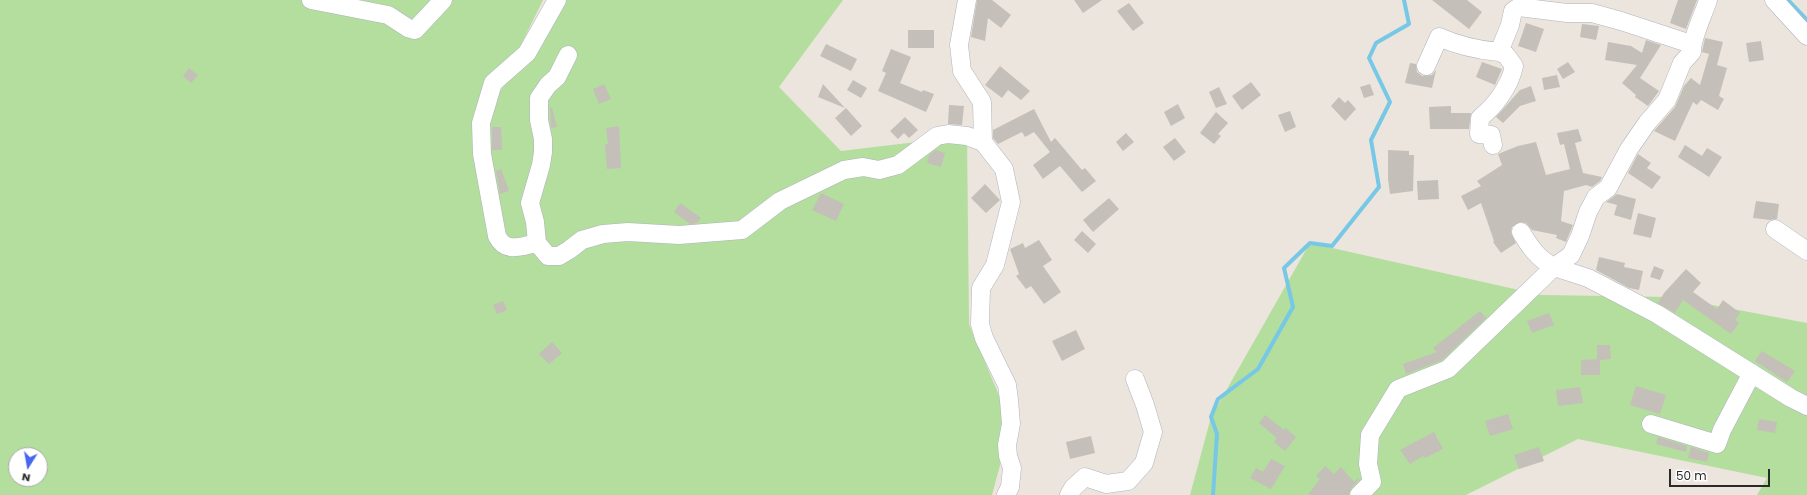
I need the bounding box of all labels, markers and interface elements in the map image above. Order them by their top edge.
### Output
north arrow [8,447,48,487]
scale bar [1671,461,1772,487]
text: 50 m [1676,467,1707,484]
text: N [20,469,31,486]

